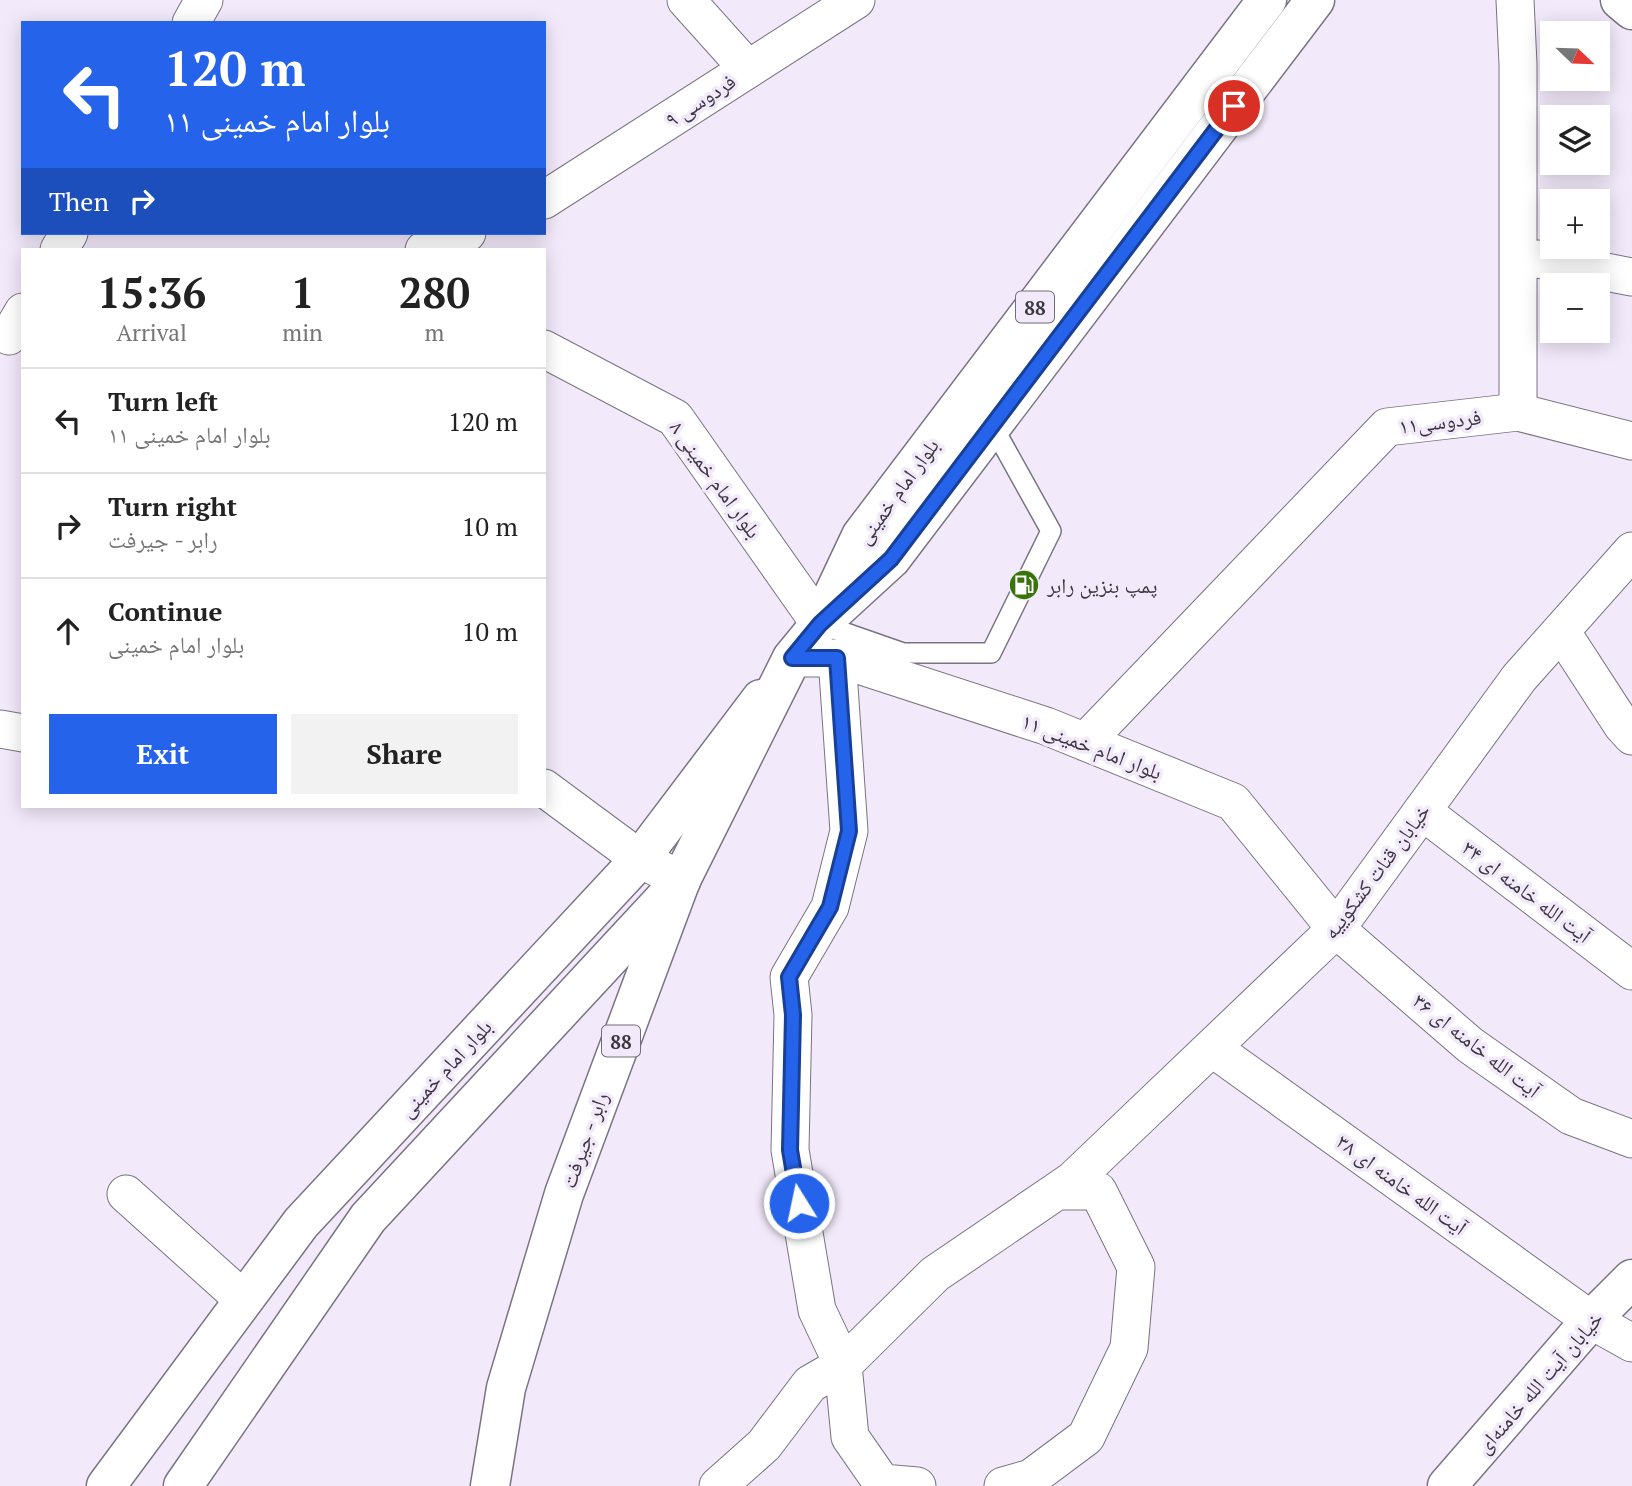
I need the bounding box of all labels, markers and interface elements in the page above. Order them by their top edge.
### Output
north arrow [1540,21,1610,91]
map controls [1540,21,1610,343]
text: 120 m [164,35,306,100]
icon: left [49,49,140,140]
street label: فردوسی ۹ [659,67,741,133]
pin [1204,76,1264,136]
icon: arrive [1215,87,1253,125]
text: بلوار امام خمینی ۱۱ [164,99,390,141]
button: layers [1540,105,1610,175]
icon: right [123,182,161,220]
text: Then [49,184,109,218]
button: + [1540,189,1610,259]
text: 15:36 [97,264,206,320]
text: 1 [291,264,314,320]
text: 280 [399,264,470,320]
button: − [1540,273,1610,343]
road number: 88 [1016,292,1054,322]
text: Arrival [116,317,187,348]
text: min [282,317,323,348]
text: m [424,317,444,348]
text: Turn left [108,384,218,418]
icon: left [49,402,87,440]
street label: فردوسی۱۱ [1397,402,1483,440]
text: 120 m [448,404,518,438]
street label: بلوار امام خمینی ۸ [663,415,768,544]
text: بلوار امام خمینی ۱۱ [108,419,270,450]
street label: بلوار امام خمینی [849,432,946,550]
text: Turn right [108,489,237,523]
icon: right [49,507,87,545]
text: 10 m [462,509,518,543]
text: رابر - جیرفت [108,524,218,555]
fuel station icon: پمپ بنزین رابر [1007,568,1041,602]
place label: پمپ بنزین رابر [1046,571,1157,599]
text: Continue [108,594,222,628]
icon: ahead [49,612,87,650]
text: 10 m [462,614,518,648]
text: بلوار امام خمینی [108,629,244,660]
street label: بلوار امام خمینی ۱۱ [1017,706,1166,787]
button: Exit [49,714,277,794]
button: Share [291,714,518,794]
street label: خیابان قنات کشکوییه [1316,798,1436,944]
street label: آیت الله خامنه ای ۳۴ [1457,833,1598,949]
street label: آیت الله خامنه ای ۳۶ [1407,986,1547,1104]
street label: بلوار امام خمینی [392,1013,498,1124]
road number: 88 [602,1026,640,1056]
street label: رابر - جیرفت [554,1088,614,1192]
street label: آیت الله خامنه ای ۳۸ [1331,1127,1473,1241]
position arrow [762,1166,836,1240]
street label: خیابان آیت الله خامنه‌ای [1469,1305,1609,1459]

